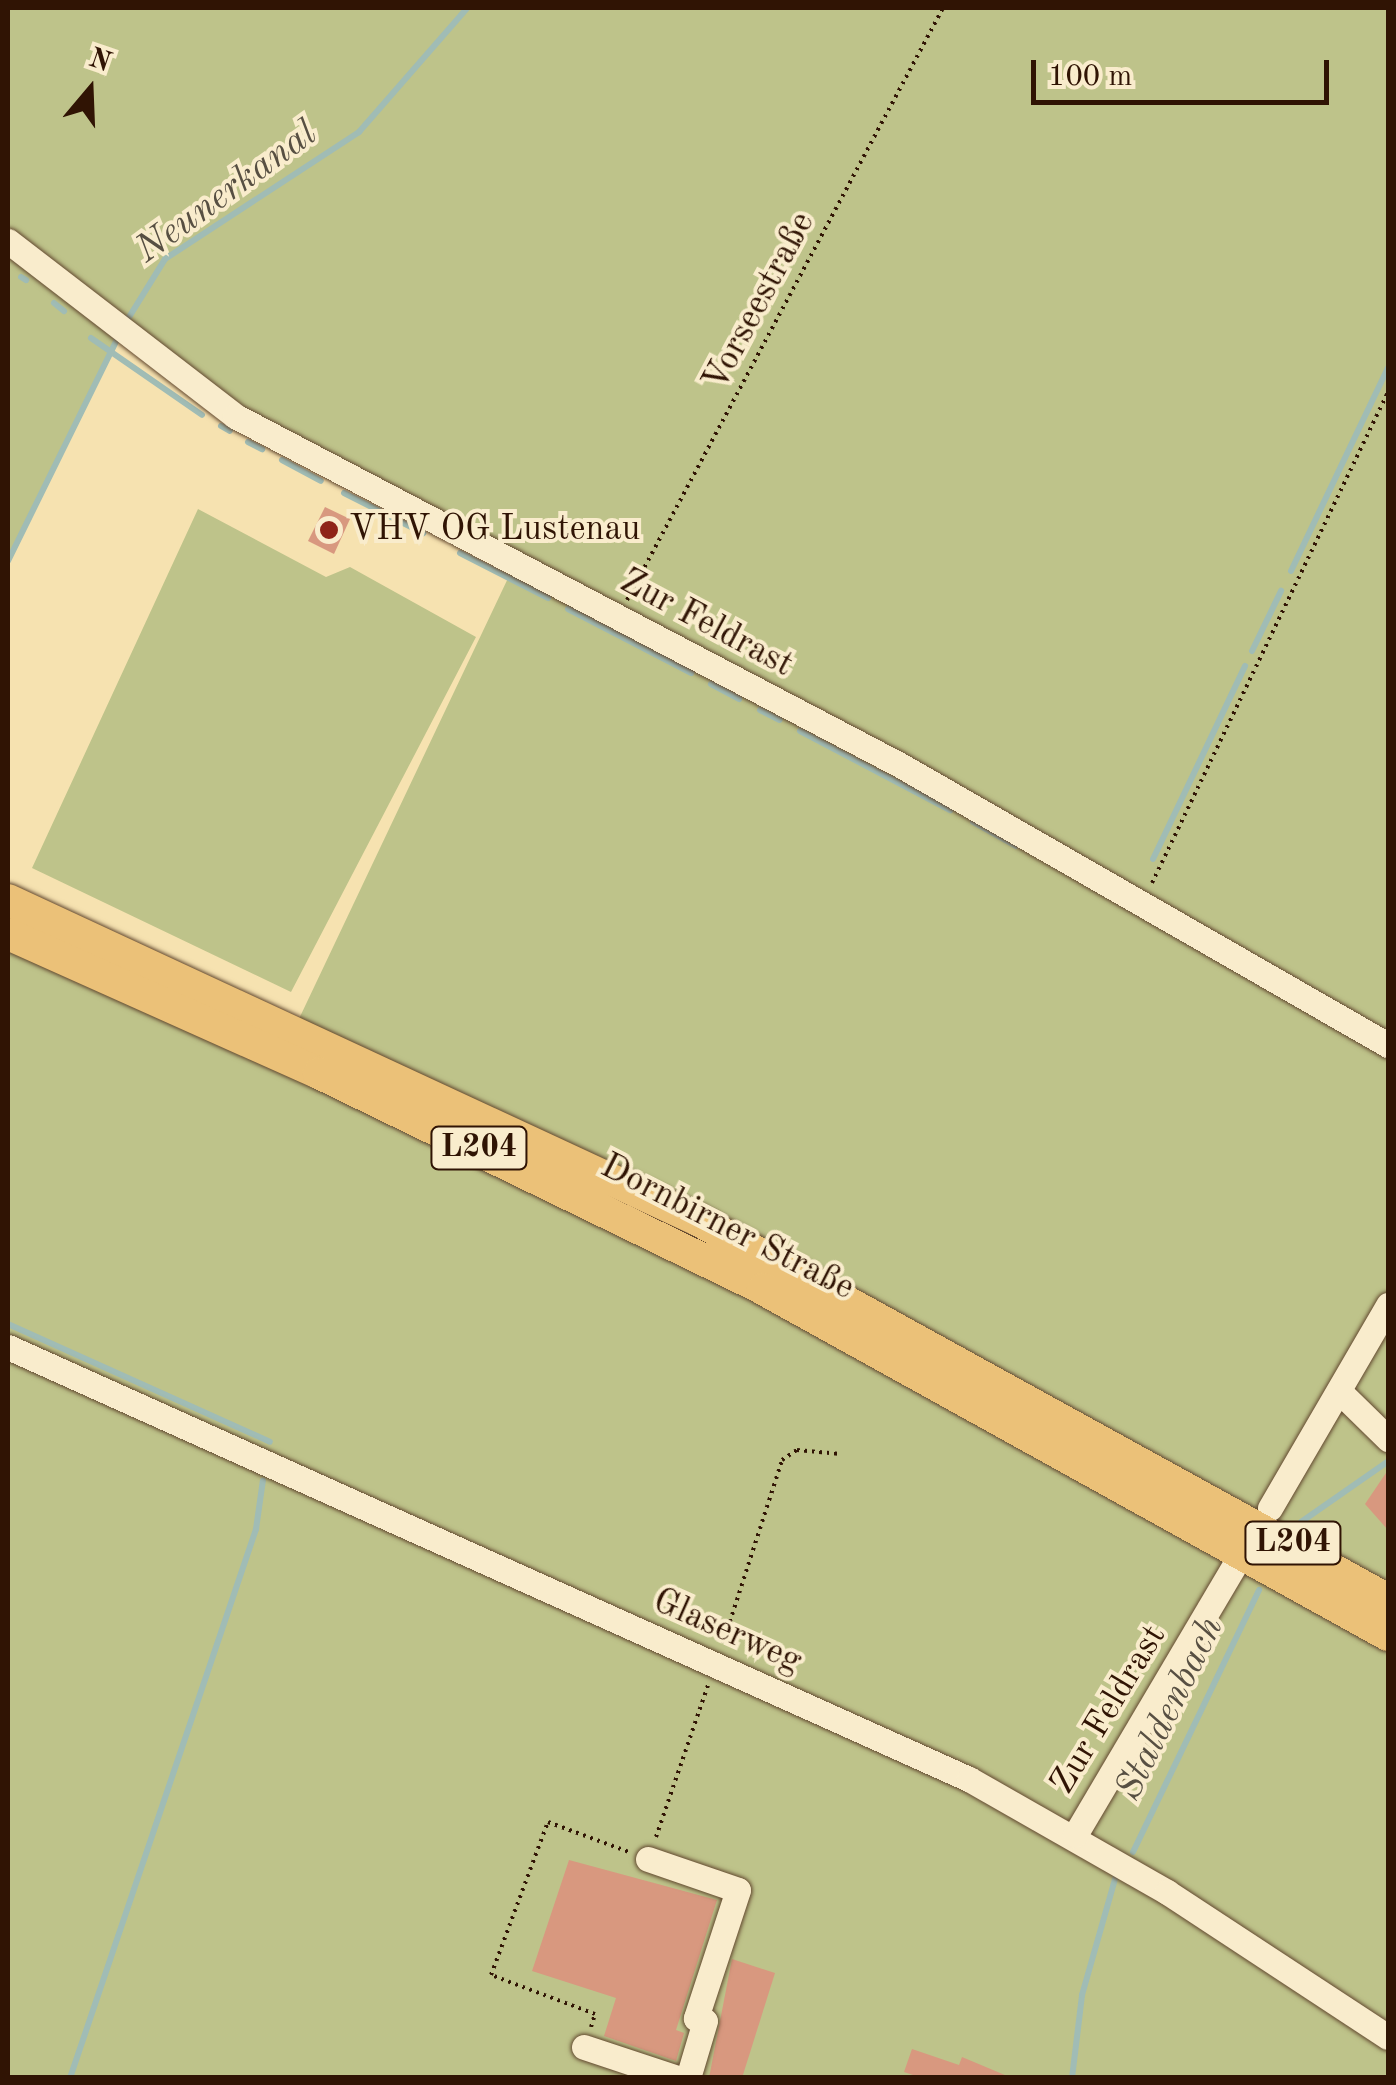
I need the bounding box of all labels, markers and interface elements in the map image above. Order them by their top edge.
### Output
north arrow [40,40,140,140]
scale bar [1036,40,1334,102]
text: N [85,45,114,78]
text: 100 m [1048,62,1132,92]
water label: Neunerkanal [127,112,327,274]
street label: Vorseestraße [695,205,825,399]
place label: VHV OG Lustenau [349,509,640,551]
marker: VHV OG Lustenau [318,519,340,541]
street label: Zur Feldrast [612,561,800,687]
road number: L204 [429,1121,529,1175]
street label: Dornbirner Straße [593,1146,861,1310]
road number: L204 [1243,1516,1343,1570]
street label: Glaserweg [646,1581,808,1683]
water label: Staldenbach [1107,1610,1235,1808]
street label: Zur Feldrast [1042,1618,1176,1802]

